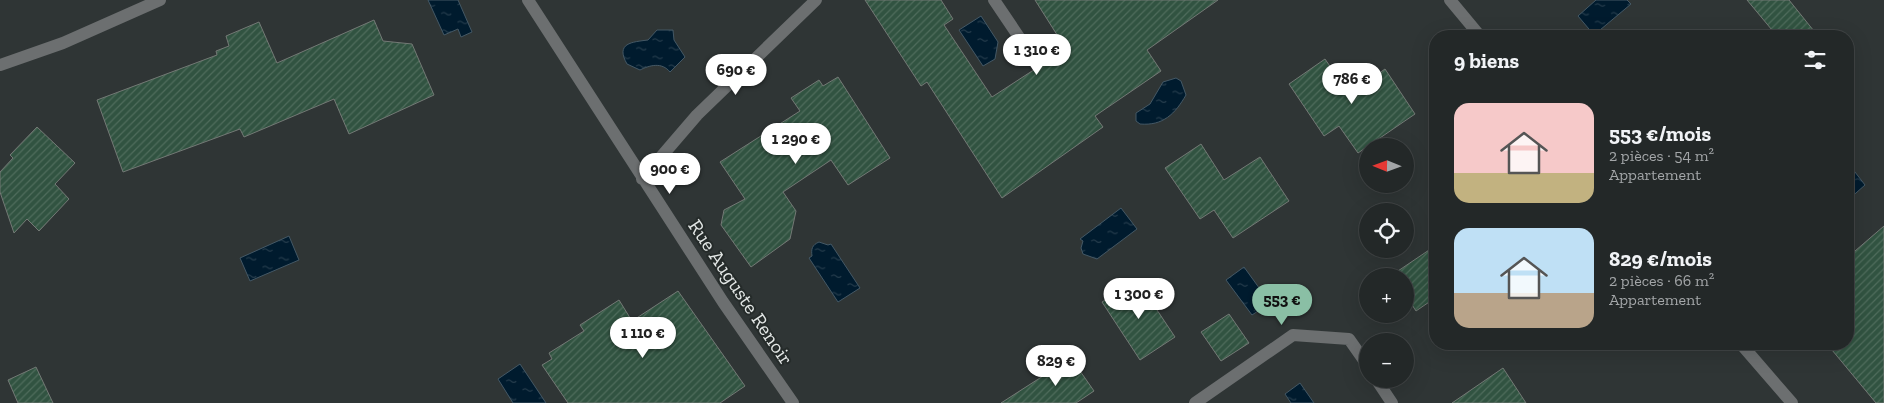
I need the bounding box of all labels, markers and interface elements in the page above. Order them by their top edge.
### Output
pin: 1 310 € [991,34,1083,76]
text: 1 310 € [1014,40,1060,59]
icon: filters [1801,46,1829,74]
text: 9 biens [1454,48,1519,73]
pin: 690 € [701,54,771,96]
text: 690 € [717,60,755,79]
pin: 786 € [1317,62,1387,105]
text: 786 € [1333,69,1371,88]
text: 553 €/mois [1609,121,1711,146]
pin: 1 290 € [750,122,842,165]
icon: home [1494,123,1554,183]
text: 1 290 € [772,129,820,148]
north arrow [1359,138,1414,192]
map controls [1359,138,1414,388]
text: 2 pièces · 54 m² [1609,146,1714,165]
pin: 900 € [635,152,705,195]
text: 900 € [650,159,690,178]
text: Appartement [1609,165,1701,184]
button: locate [1359,203,1414,258]
street label: Rue Auguste Renoir [683,215,799,369]
text: 829 €/mois [1609,246,1712,271]
icon: home [1494,248,1554,308]
button: + [1359,268,1414,323]
text: 2 pièces · 66 m² [1609,271,1714,290]
pin: 1 300 € [1093,278,1185,320]
text: 1 300 € [1115,284,1163,303]
pin: 553 € [1247,284,1317,326]
text: 553 € [1263,290,1301,309]
text: Appartement [1609,290,1701,309]
pin: 1 110 € [597,316,689,359]
text: 1 110 € [621,323,665,342]
button: − [1359,333,1414,388]
pin: 829 € [1021,344,1091,387]
text: 829 € [1037,351,1075,370]

